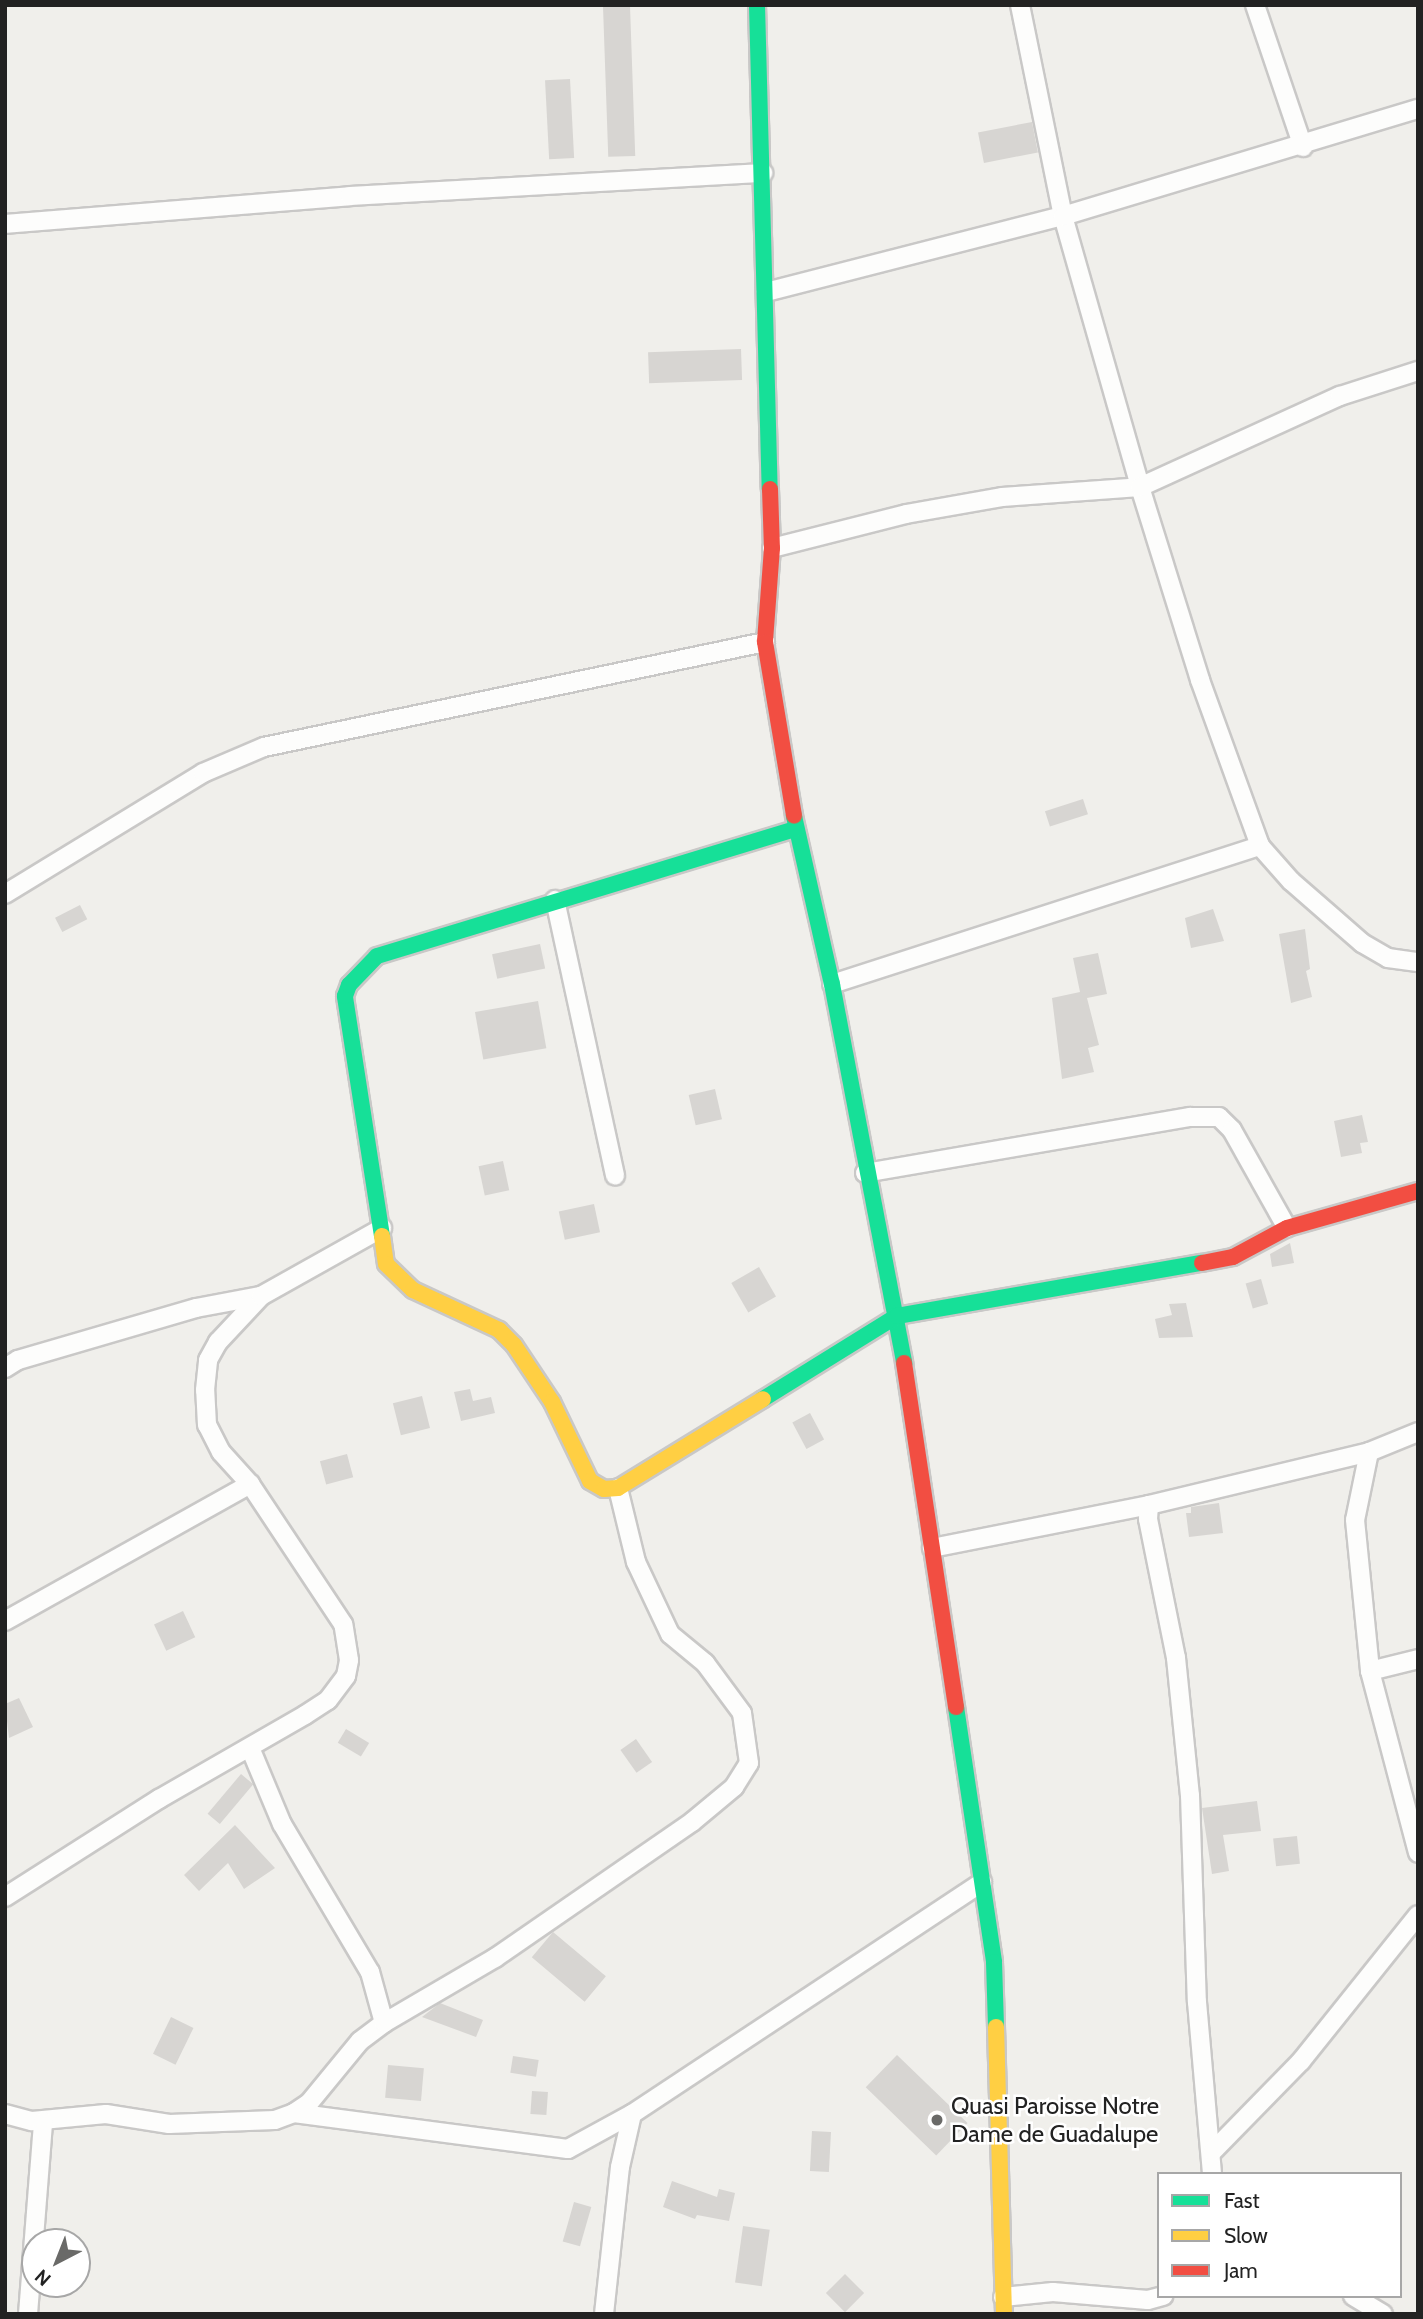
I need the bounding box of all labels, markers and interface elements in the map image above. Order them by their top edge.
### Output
place label: Quasi Paroisse Notre Dame de Guadalupe [951,2092,1159,2148]
marker: Quasi Paroisse Notre Dame de Guadalupe [929,2112,945,2128]
legend [1157,2172,1402,2298]
text: Fast [1224,2188,1260,2213]
text: Slow [1224,2223,1268,2248]
north arrow [21,2228,91,2298]
text: Jam [1224,2258,1258,2283]
text: N [30,2264,56,2291]

